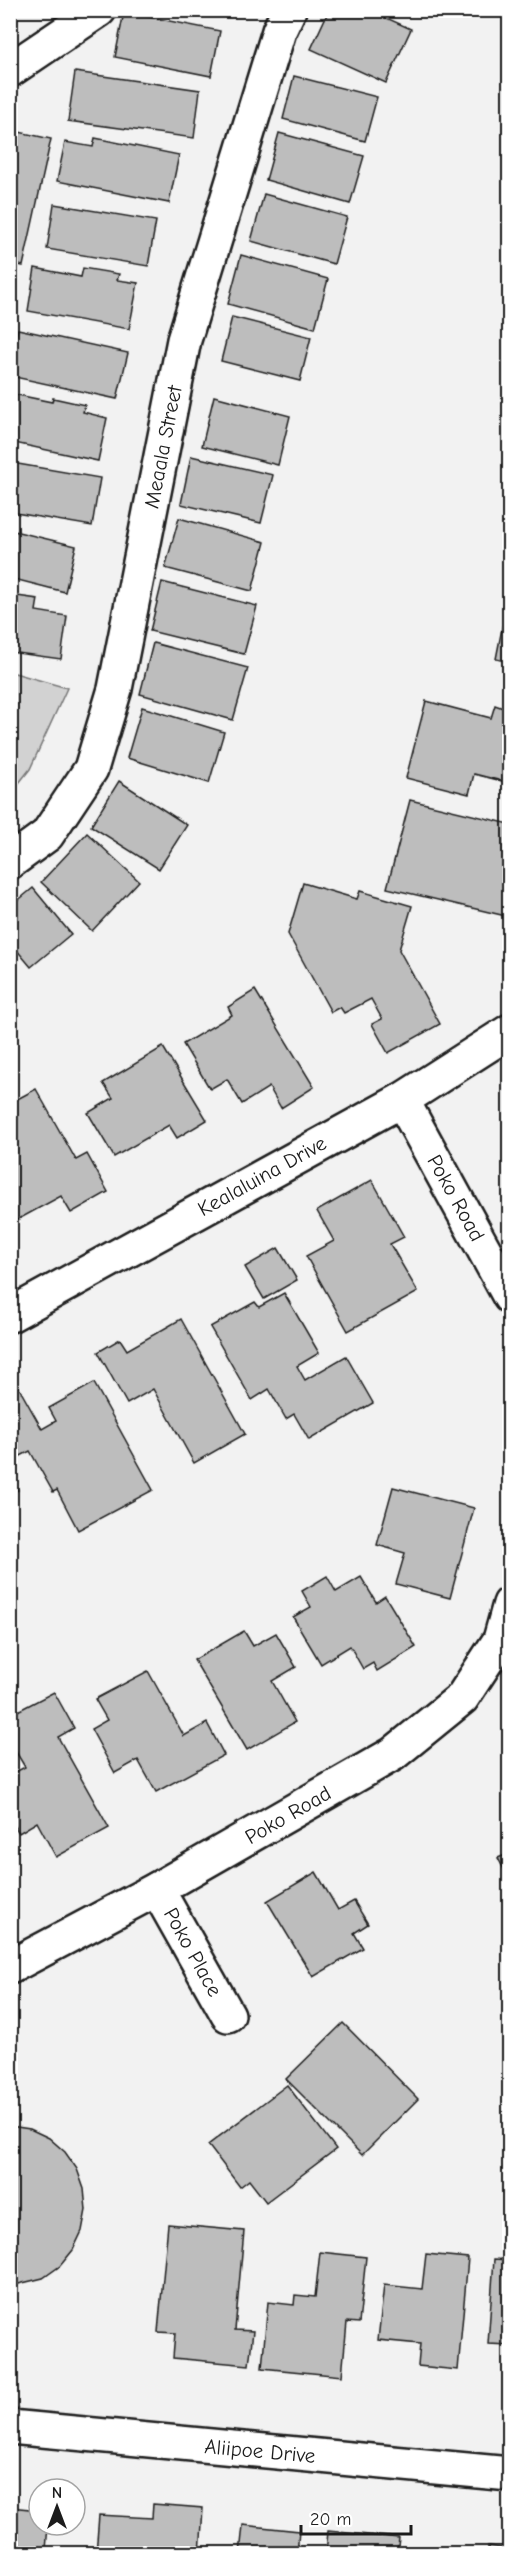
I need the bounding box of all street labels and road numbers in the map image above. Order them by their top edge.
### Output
street label: Meaala Street [139,382,187,511]
street label: Kealaluina Drive [194,1131,330,1221]
street label: Poko Road [422,1151,490,1245]
street label: Poko Road [241,1781,335,1849]
street label: Poko Place [159,1903,227,2001]
street label: Aliipoe Drive [204,2434,316,2468]

